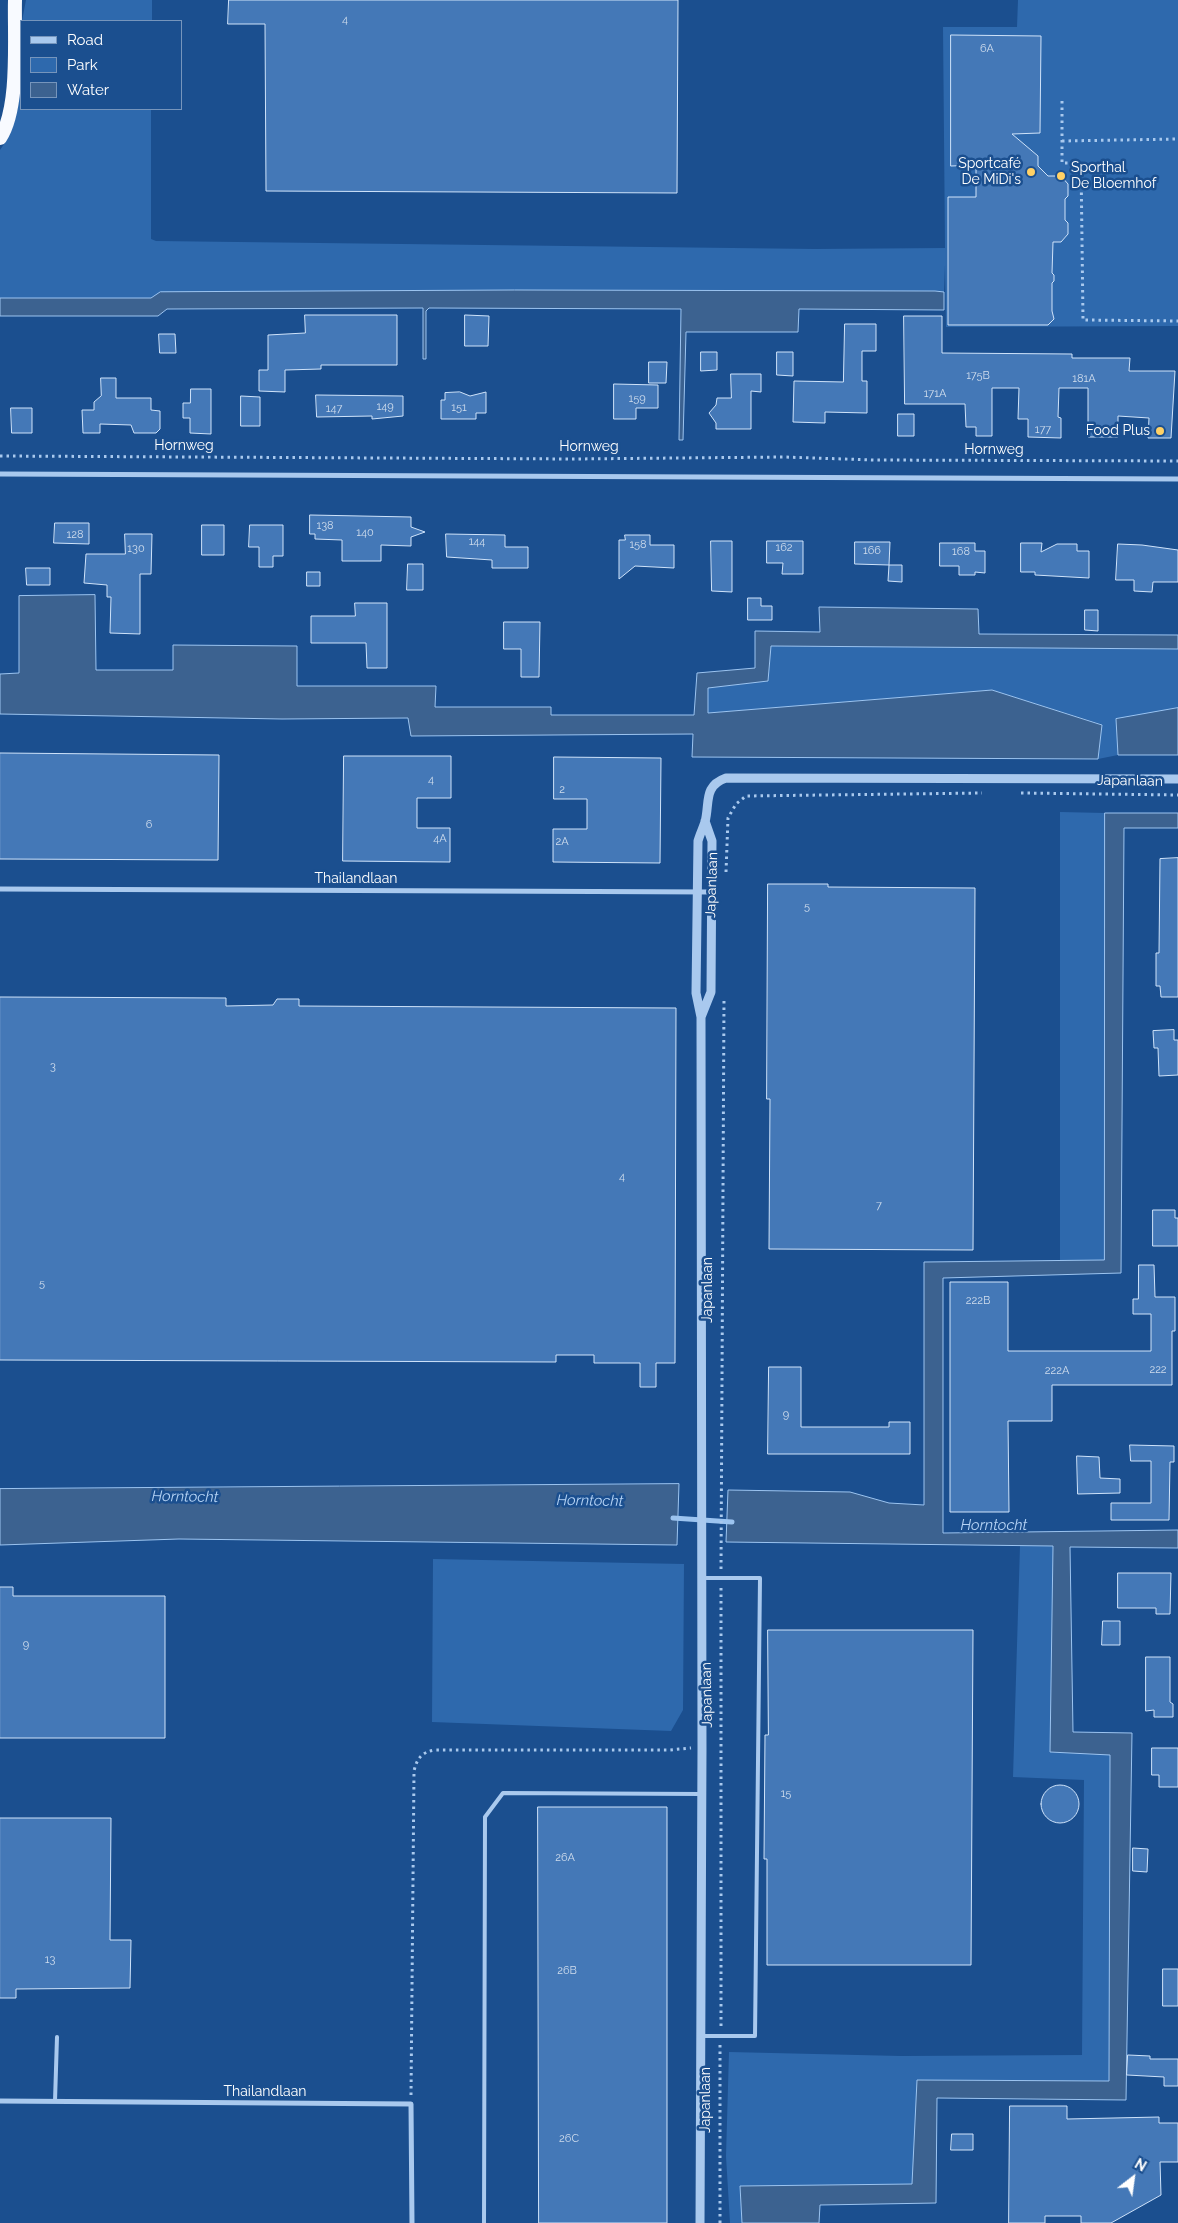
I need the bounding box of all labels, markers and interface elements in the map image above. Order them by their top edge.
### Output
house number: 4 [342,13,348,27]
legend [20,20,182,110]
text: Road [67,31,103,49]
house number: 6A [980,42,994,56]
text: Park [67,56,98,74]
text: Water [67,81,109,99]
place label: Sportcafé De MiDi's [958,156,1021,188]
place label: Sporthal De Bloemhof [1071,160,1156,192]
marker: Sportcafé De MiDi's [1025,166,1037,178]
marker: Sporthal De Bloemhof [1055,170,1067,182]
house number: 175B [966,369,990,383]
house number: 181A [1072,372,1096,386]
house number: 171A [924,387,946,401]
house number: 159 [628,392,646,406]
house number: 149 [376,400,394,414]
house number: 151 [451,401,467,415]
house number: 147 [326,402,342,416]
house number: 177 [1035,423,1051,437]
place label: Food Plus [1086,423,1150,439]
marker: Food Plus [1154,425,1166,437]
street label: Hornweg [154,438,214,454]
street label: Hornweg [559,439,619,455]
street label: Hornweg [964,442,1024,458]
house number: 138 [316,519,334,533]
house number: 140 [356,526,374,540]
house number: 128 [67,528,83,542]
house number: 144 [469,535,485,549]
house number: 158 [629,538,647,552]
house number: 162 [775,541,793,555]
house number: 130 [127,542,145,556]
house number: 166 [863,544,881,558]
house number: 168 [952,545,970,559]
street label: Japanlaan [1097,772,1163,790]
house number: 4 [428,773,434,787]
house number: 2 [559,783,565,797]
house number: 6 [146,818,152,832]
house number: 4A [433,832,447,846]
house number: 2A [555,835,569,849]
street label: Japanlaan [702,852,722,918]
street label: Thailandlaan [315,871,397,887]
house number: 5 [804,900,810,914]
house number: 3 [50,1060,56,1074]
house number: 4 [619,1170,625,1184]
house number: 7 [876,1199,882,1213]
street label: Japanlaan [700,1257,716,1323]
house number: 5 [39,1277,45,1291]
house number: 222B [966,1294,990,1308]
house number: 222 [1149,1363,1167,1377]
house number: 222A [1045,1364,1069,1378]
house number: 9 [783,1408,789,1422]
water label: Horntocht [151,1487,219,1507]
water label: Horntocht [556,1491,624,1511]
water label: Horntocht [961,1516,1027,1534]
house number: 9 [23,1638,29,1652]
street label: Japanlaan [698,1662,716,1728]
house number: 15 [781,1787,791,1801]
house number: 26A [555,1851,575,1865]
house number: 13 [45,1953,55,1967]
house number: 26B [557,1964,577,1978]
street label: Japanlaan [698,2067,714,2133]
street label: Thailandlaan [224,2084,306,2100]
house number: 26C [559,2132,579,2146]
north arrow [1108,2153,1158,2203]
text: N [1132,2155,1149,2175]

